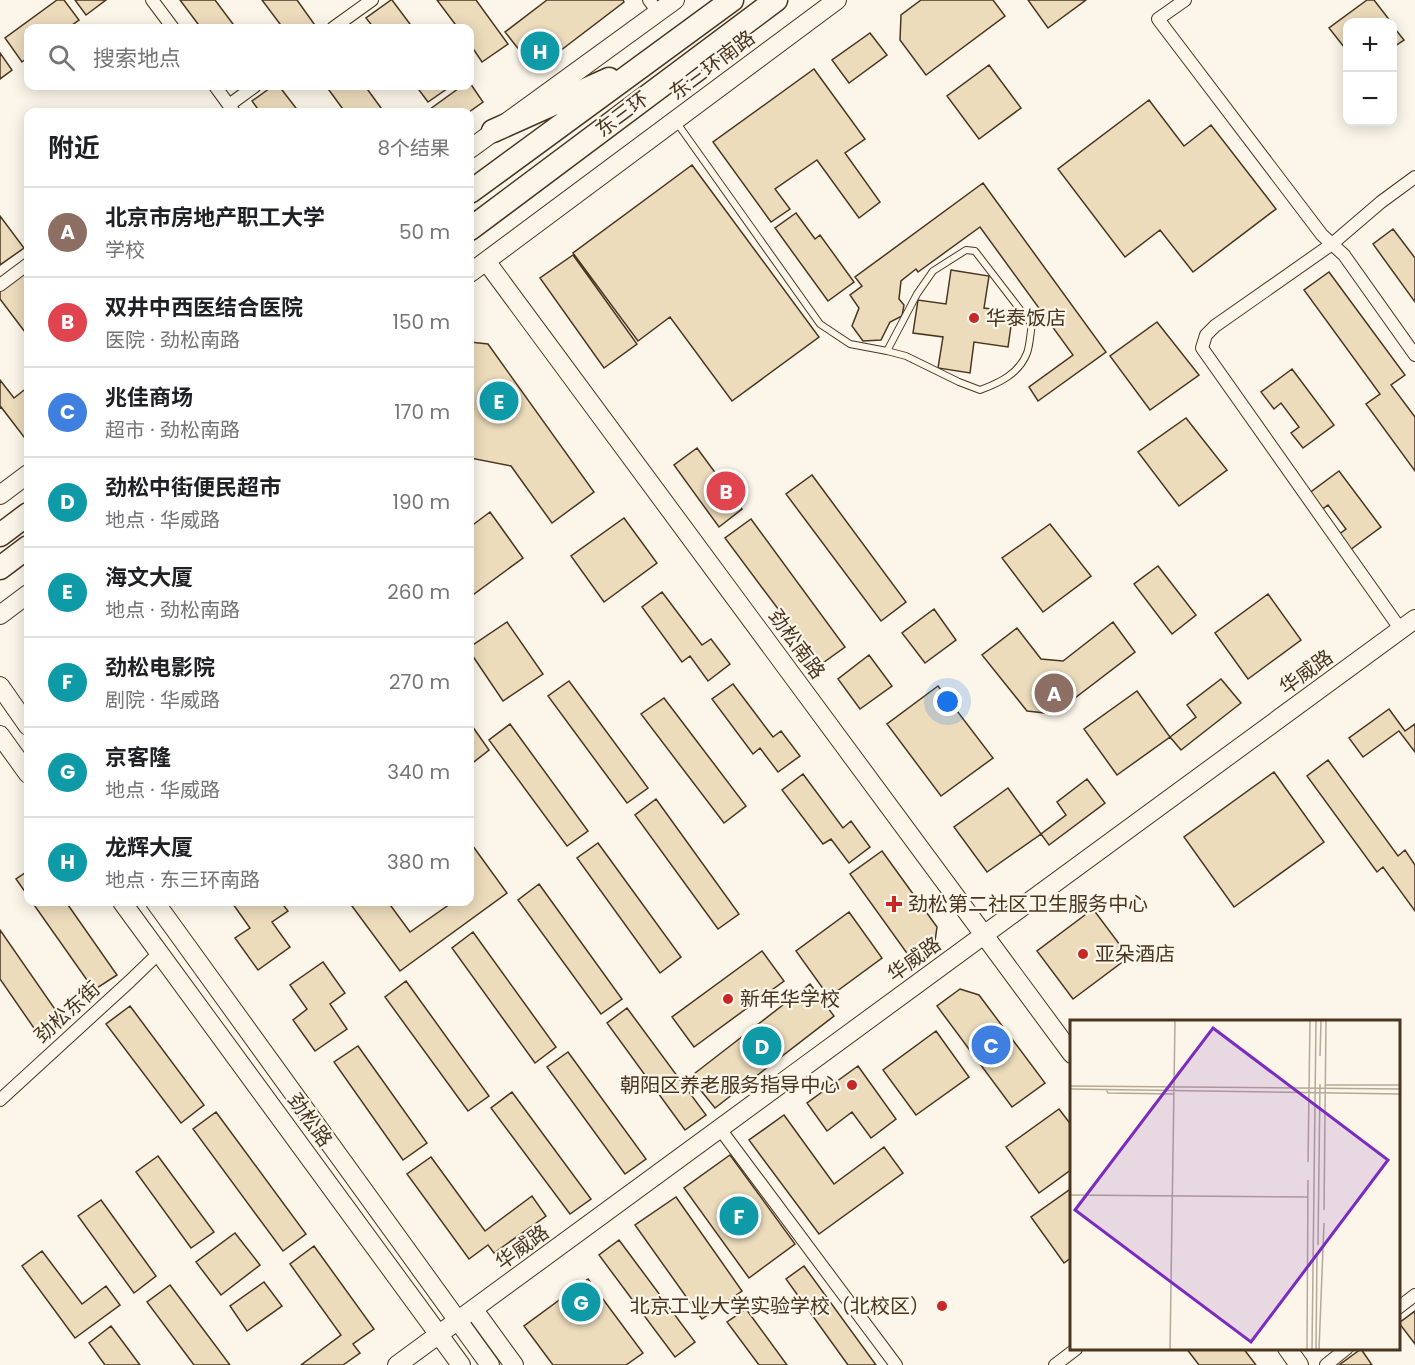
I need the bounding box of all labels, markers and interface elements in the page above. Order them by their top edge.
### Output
map controls [1343,18,1397,126]
button: + [1343,18,1397,72]
search box [24,24,474,90]
street label: 东三环南路 [664,24,760,106]
pin: H [520,28,560,74]
icon: search [45,41,78,74]
text: 搜索地点 [93,43,181,74]
button: − [1343,72,1397,126]
street label: 东三环 [590,85,654,143]
text: 附近 [48,130,100,166]
text: 8个结果 [377,134,450,162]
text: 北京市房地产职工大学 [105,202,325,233]
text: A [60,218,75,246]
text: 50 m [399,218,450,246]
text: 学校 [105,236,145,264]
text: 双井中西医结合医院 [105,292,303,323]
place label: 华泰饭店 [986,304,1066,332]
text: B [61,308,74,336]
text: 150 m [393,308,450,336]
marker: 华泰饭店 [967,311,981,325]
text: 医院 · 劲松南路 [105,326,240,354]
pin: E [480,378,518,424]
text: 兆佳商场 [105,382,193,413]
text: C [60,398,75,426]
text: 170 m [394,398,450,426]
text: 超市 · 劲松南路 [105,416,240,444]
pin: B [706,468,746,514]
text: 劲松中街便民超市 [105,472,281,503]
text: D [60,488,75,516]
text: 190 m [393,488,450,516]
text: 地点 · 华威路 [105,506,220,534]
text: 海文大厦 [105,562,193,593]
text: E [62,578,73,606]
text: 260 m [387,578,450,606]
text: 地点 · 劲松南路 [105,596,240,624]
street label: 劲松南路 [762,603,832,685]
street label: 华威路 [1274,643,1338,701]
text: 劲松电影院 [105,652,215,683]
text: F [62,668,73,696]
text: 270 m [389,668,450,696]
pin: A [1034,670,1074,716]
text: 剧院 · 华威路 [105,686,220,714]
your location [933,687,962,716]
text: 京客隆 [105,742,171,773]
text: G [60,758,75,786]
text: 340 m [387,758,450,786]
text: 地点 · 华威路 [105,776,220,804]
text: 龙辉大厦 [105,832,193,863]
text: H [60,848,75,876]
text: 380 m [387,848,450,876]
text: 地点 · 东三环南路 [105,866,260,894]
place label: 劲松第二社区卫生服务中心 [908,890,1148,918]
marker: 劲松第二社区卫生服务中心 [885,895,903,913]
street label: 华威路 [882,930,946,988]
place label: 亚朵酒店 [1095,940,1175,968]
marker: 亚朵酒店 [1076,947,1090,961]
street label: 劲松东街 [28,975,106,1049]
place label: 新年华学校 [740,985,840,1013]
marker: 新年华学校 [721,992,735,1006]
inset map [1070,1020,1400,1350]
pin: C [972,1022,1010,1068]
pin: D [742,1024,782,1068]
place label: 朝阳区养老服务指导中心 [620,1071,840,1099]
marker: 朝阳区养老服务指导中心 [845,1078,859,1092]
street label: 劲松路 [281,1088,339,1152]
pin: F [720,1194,758,1238]
street label: 华威路 [490,1218,554,1276]
pin: G [562,1280,600,1324]
place label: 北京工业大学实验学校（北校区） [630,1292,930,1320]
marker: 北京工业大学实验学校（北校区） [935,1299,949,1313]

